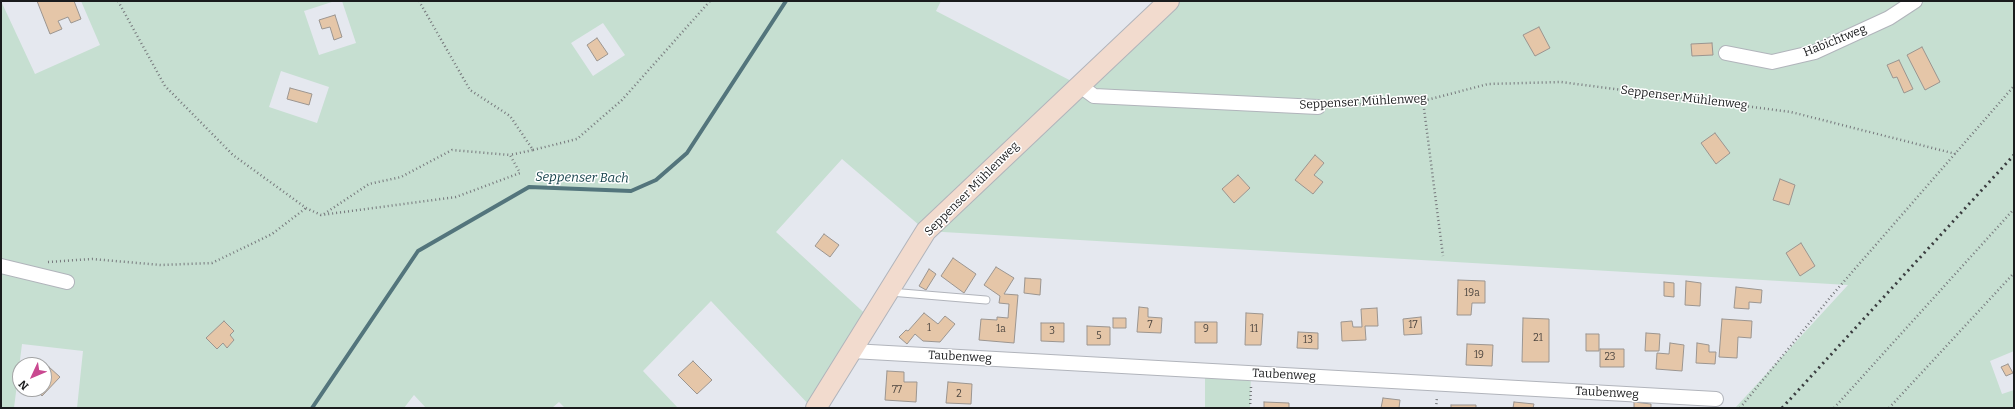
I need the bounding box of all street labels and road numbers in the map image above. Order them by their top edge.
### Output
street label: Habichtweg [1801,22,1869,60]
street label: Seppenser Mühlenweg [1620,83,1748,113]
street label: Seppenser Mühlenweg [1299,91,1427,113]
street label: Seppenser Mühlenweg [922,139,1022,239]
street label: Taubenweg [928,348,992,366]
street label: Taubenweg [1252,366,1316,384]
street label: Taubenweg [1575,384,1639,402]

